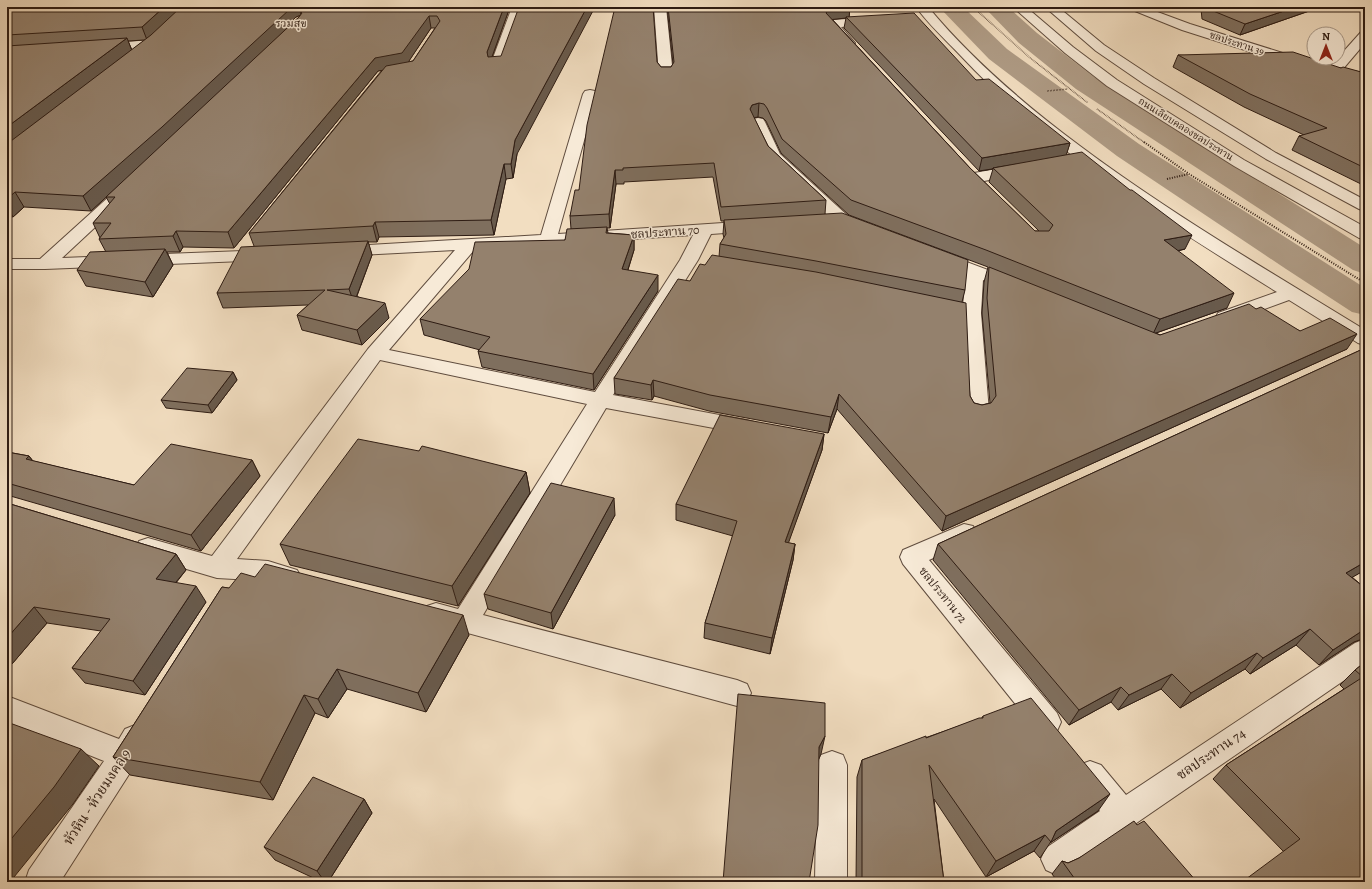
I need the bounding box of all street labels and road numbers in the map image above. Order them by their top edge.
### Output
street label: ชลประทาน 39 [1208,28,1266,58]
street label: ถนนเลียบคลองชลประทาน [1136,94,1236,164]
street label: ชลประทาน 70 [630,222,700,242]
street label: ชลประทาน 72 [915,563,971,627]
street label: ชลประทาน 74 [1173,724,1249,784]
street label: หัวหิน - ห้วยมงคล 9 [59,745,135,849]

